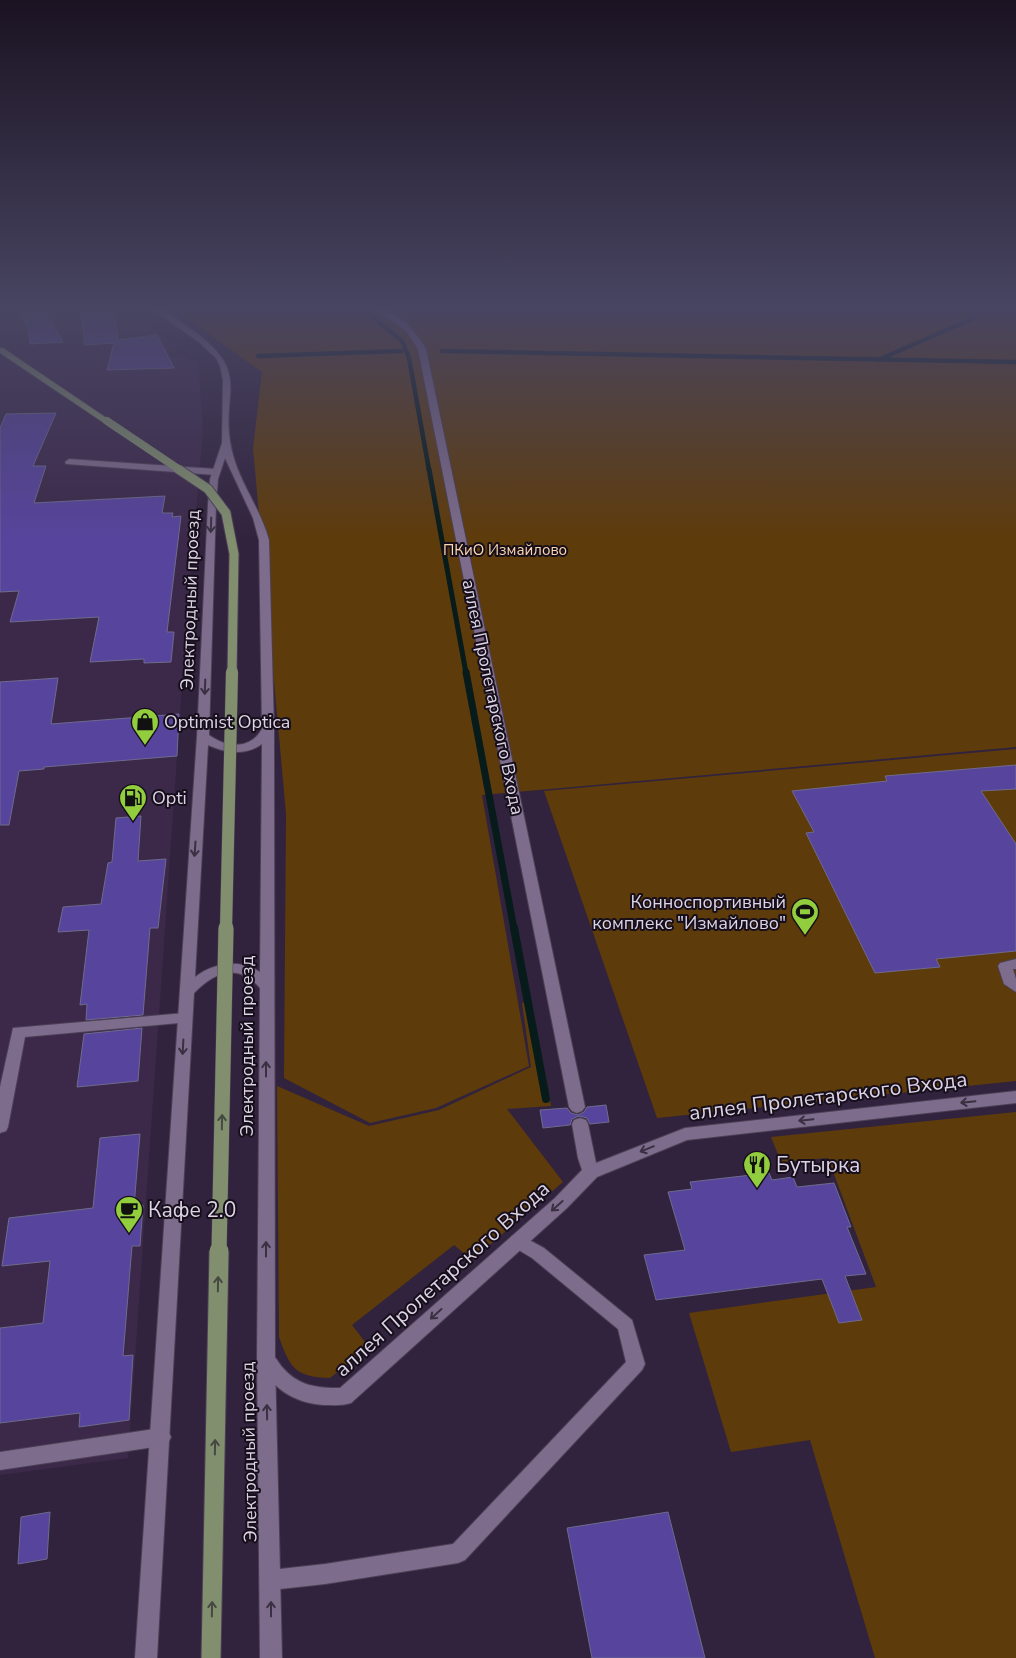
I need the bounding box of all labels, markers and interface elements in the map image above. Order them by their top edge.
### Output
street label: Электродный проезд [175,509,205,691]
one-way arrow [207,517,216,533]
park label: ПКиО Измайлово [443,540,567,560]
street label: аллея Пролетарского Входа [456,577,530,817]
one-way arrow [200,679,209,695]
shop icon: Optimist Optica [130,707,160,746]
place label: Optimist Optica [164,710,290,734]
fuel station icon: Opti [118,783,148,822]
place label: Opti [152,786,187,810]
one-way arrow [191,841,200,857]
place label: Конноспортивный комплекс "Измайлово" [592,890,786,935]
sports icon: Конноспортивный комплекс "Измайлово" [790,897,820,936]
street label: Электродный проезд [235,955,259,1136]
one-way arrow [179,1038,188,1054]
one-way arrow [261,1062,271,1078]
street label: аллея Пролетарского Входа [687,1065,969,1127]
one-way arrow [960,1097,976,1107]
one-way arrow [217,1114,227,1130]
one-way arrow [798,1115,814,1125]
one-way arrow [640,1145,655,1155]
restaurant icon: Бутырка [742,1150,772,1189]
place label: Бутырка [776,1151,860,1179]
street label: аллея Пролетарского Входа [329,1175,555,1383]
cafe icon: Кафе 2.0 [114,1195,144,1234]
place label: Кафе 2.0 [148,1196,236,1224]
one-way arrow [551,1200,564,1212]
one-way arrow [261,1242,271,1258]
one-way arrow [214,1277,223,1293]
one-way arrow [429,1309,442,1320]
street label: Электродный проезд [235,1361,263,1543]
one-way arrow [263,1404,272,1420]
one-way arrow [210,1439,220,1456]
one-way arrow [207,1602,216,1618]
one-way arrow [266,1602,276,1618]

